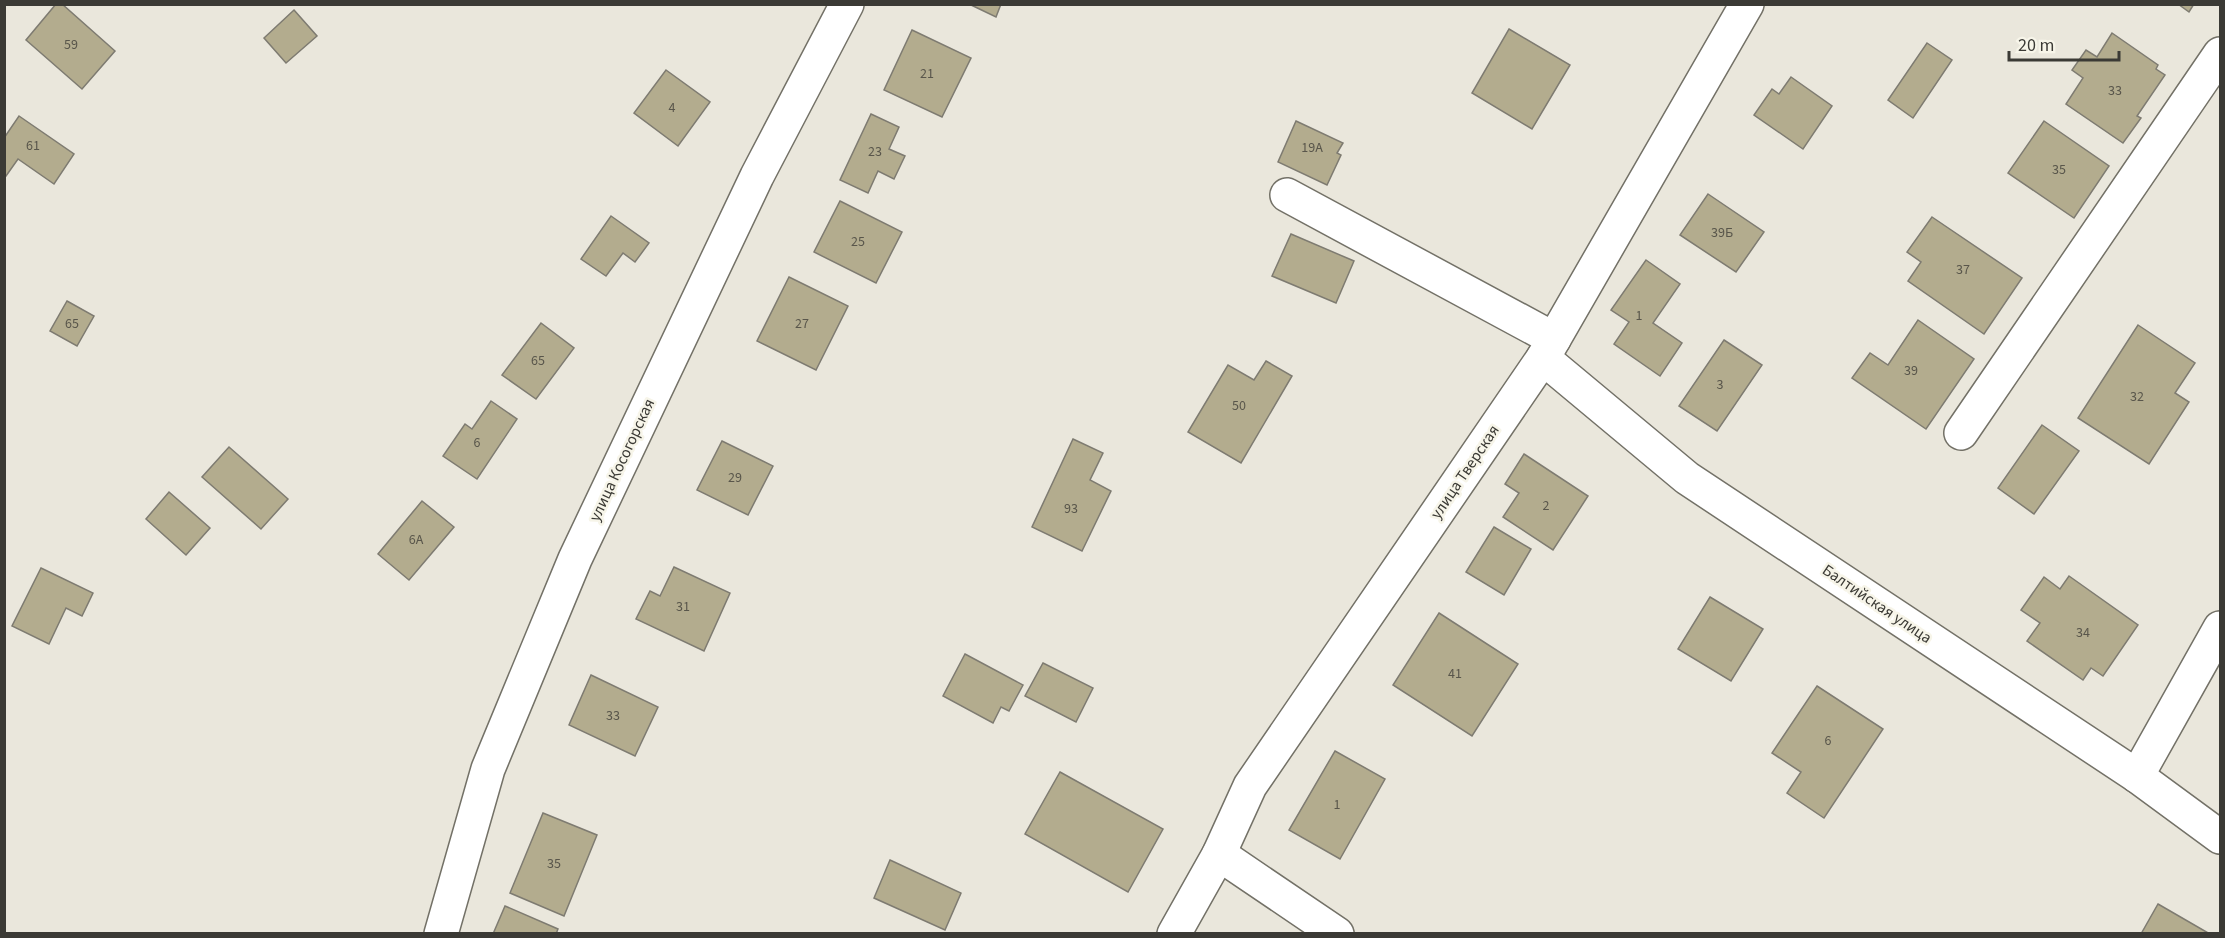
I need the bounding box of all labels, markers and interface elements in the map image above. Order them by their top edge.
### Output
scale bar [2009,24,2118,62]
text: 20 m [2018,33,2054,58]
house number: 59 [64,35,78,55]
house number: 21 [920,64,934,84]
house number: 33 [2108,81,2122,101]
house number: 4 [669,98,676,118]
house number: 61 [26,136,40,156]
house number: 19А [1301,138,1323,158]
house number: 23 [868,142,882,162]
house number: 35 [2052,160,2066,180]
house number: 39Б [1711,223,1733,243]
house number: 25 [851,232,865,252]
house number: 37 [1956,260,1970,280]
house number: 1 [1636,306,1643,326]
house number: 65 [65,314,79,334]
house number: 27 [795,314,809,334]
house number: 65 [531,351,545,371]
house number: 39 [1904,361,1918,381]
house number: 3 [1717,375,1724,395]
house number: 32 [2130,387,2144,407]
street label: улица Косогорская [584,395,660,525]
house number: 50 [1232,396,1246,416]
street label: улица Тверская [1425,421,1505,523]
house number: 6 [474,433,481,453]
house number: 29 [728,468,742,488]
house number: 2 [1543,496,1550,516]
house number: 93 [1064,499,1078,519]
house number: 6А [409,530,424,550]
street label: Балтийская улица [1818,559,1936,649]
house number: 31 [676,597,690,617]
house number: 34 [2076,623,2090,643]
house number: 41 [1448,664,1462,684]
house number: 33 [606,706,620,726]
house number: 6 [1825,731,1832,751]
house number: 1 [1334,795,1341,815]
house number: 35 [547,854,561,874]

